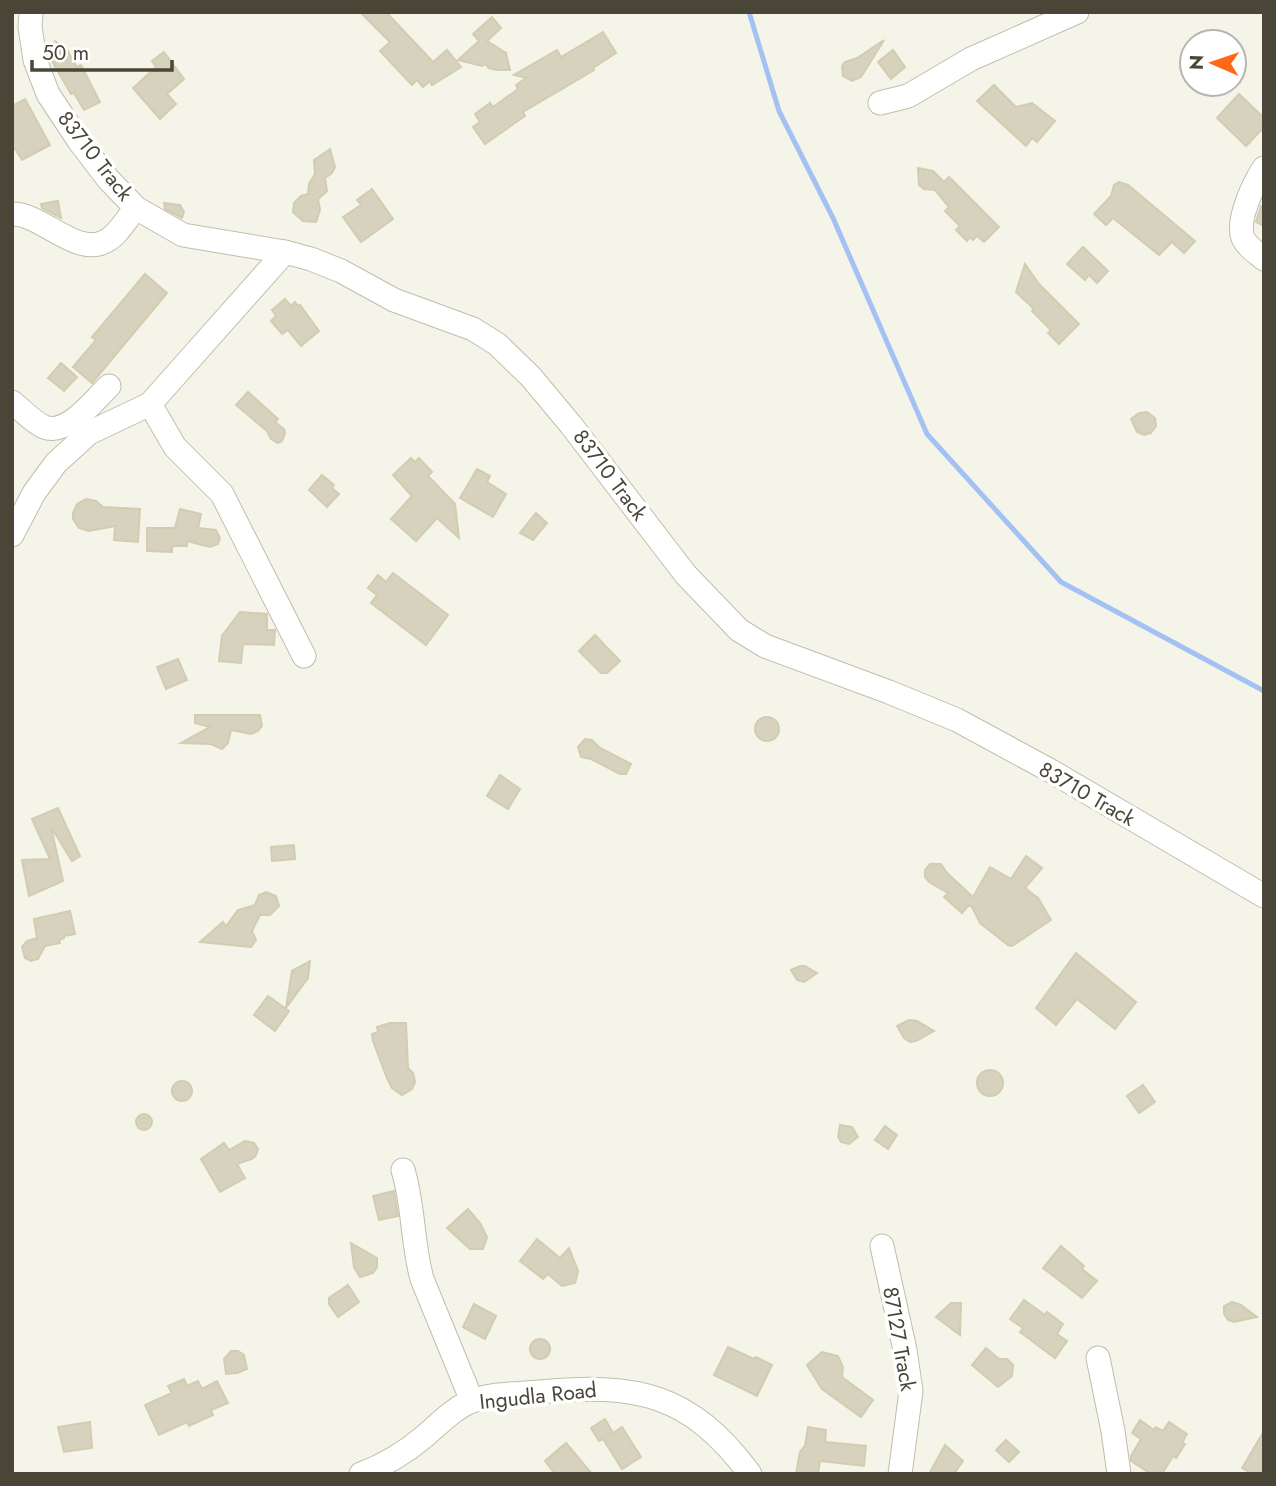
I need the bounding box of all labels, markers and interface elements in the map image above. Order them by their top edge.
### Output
scale bar [32,28,172,72]
north arrow [1178,28,1248,98]
text: 50 m [42,38,89,68]
text: N [1183,54,1210,70]
street label: 83710 Track [50,105,140,208]
street label: 83710 Track [566,423,655,527]
street label: 83710 Track [1033,754,1141,834]
street label: 87127 Track [875,1284,923,1394]
street label: Ingudla Road [478,1375,598,1417]

